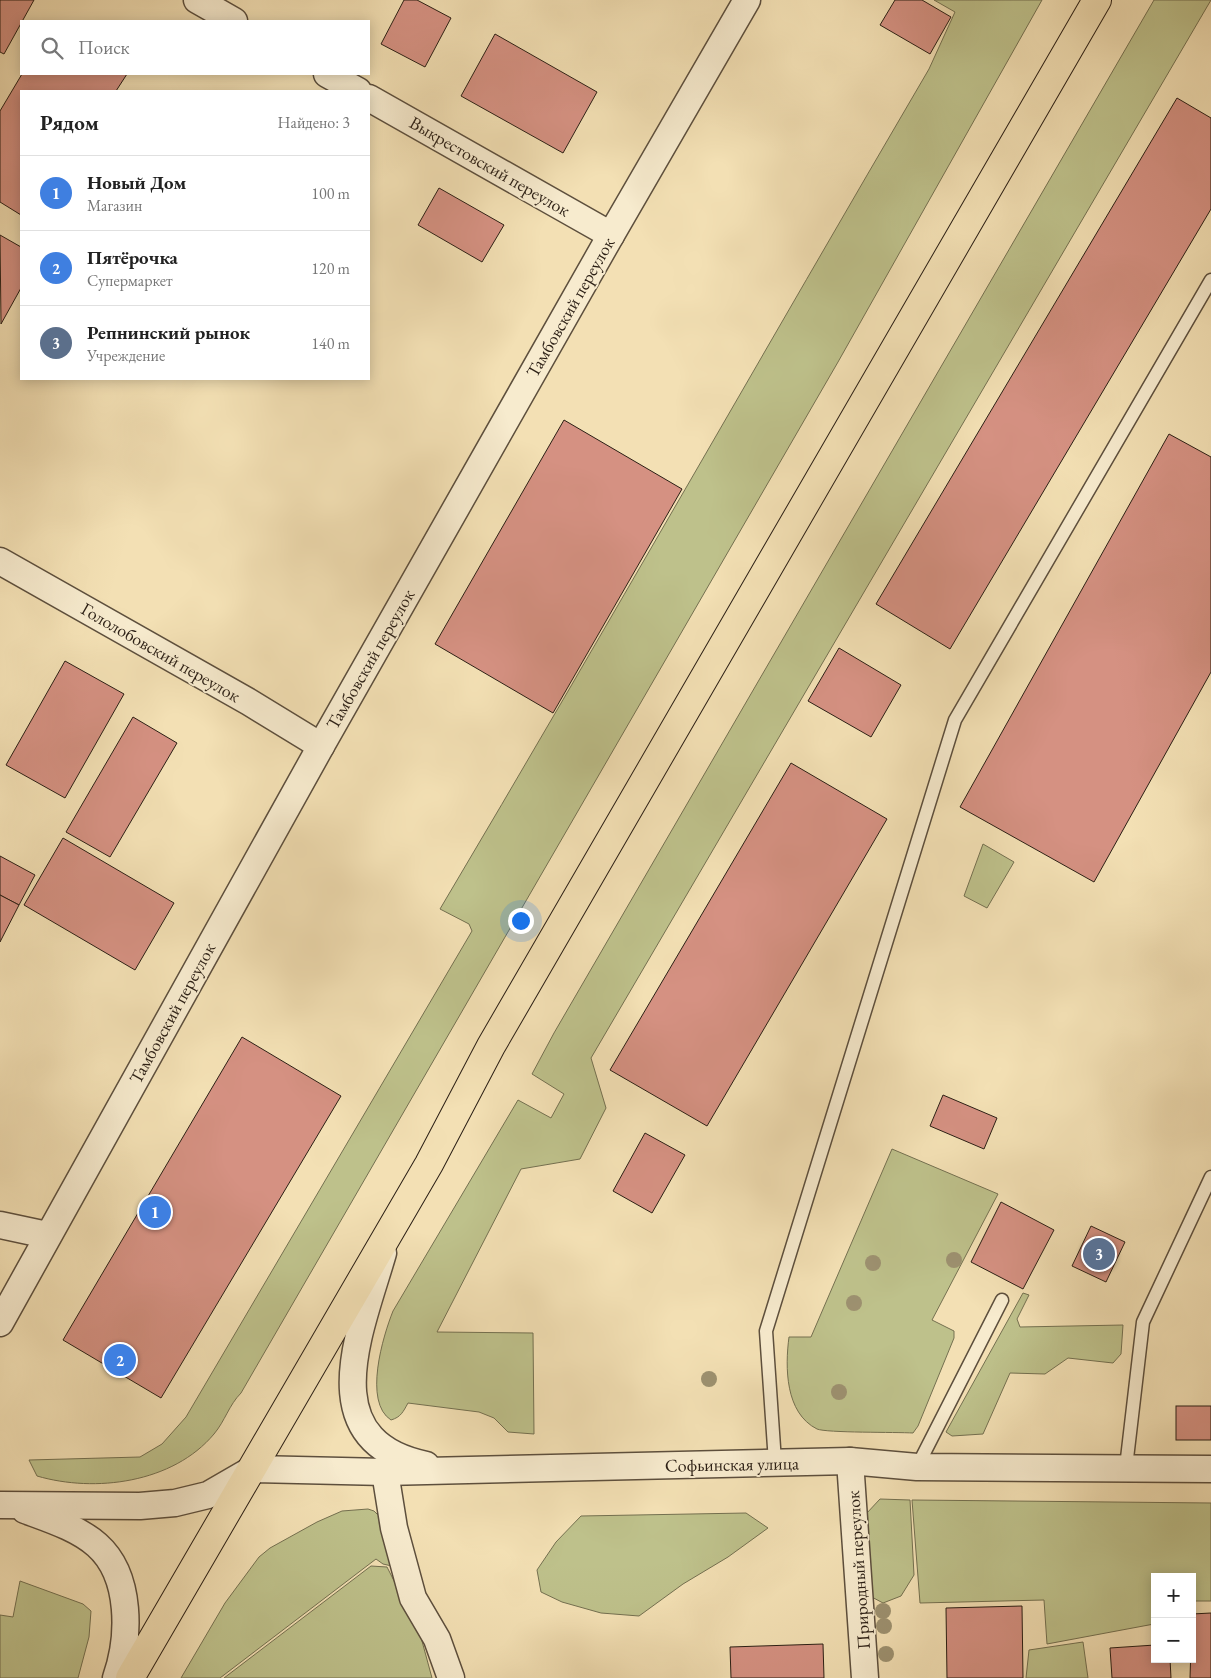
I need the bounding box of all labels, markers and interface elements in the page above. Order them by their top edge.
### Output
search box [20,20,370,75]
icon: search [38,34,66,62]
text: Поиск [78,35,130,60]
text: Рядом [40,109,99,136]
street label: Выкрестовский переулок [405,111,575,222]
text: Найдено: 3 [278,112,350,133]
text: Новый Дом [87,170,186,195]
text: 1 [52,183,60,204]
text: 100 m [311,183,350,204]
text: Магазин [87,195,142,216]
street label: Тамбовский переулок [521,233,620,381]
text: Пятёрочка [87,245,178,270]
text: 2 [52,258,60,279]
text: 120 m [311,258,350,279]
text: Супермаркет [87,270,173,291]
text: Репнинский рынок [87,320,250,345]
text: 3 [52,333,60,354]
text: 140 m [311,333,350,354]
text: Учреждение [87,345,165,366]
street label: Тамбовский переулок [321,585,420,733]
street label: Гололобовский переулок [77,597,245,707]
your location [508,908,534,934]
street label: Тамбовский переулок [124,938,221,1088]
pin: 1 [139,1193,171,1231]
pin: 3 [1083,1235,1115,1273]
pin: 2 [104,1341,136,1379]
street label: Софьинская улица [665,1451,800,1477]
street label: Природный переулок [841,1489,875,1650]
map controls [1151,1573,1196,1663]
button: + [1151,1573,1196,1618]
button: − [1151,1618,1196,1663]

